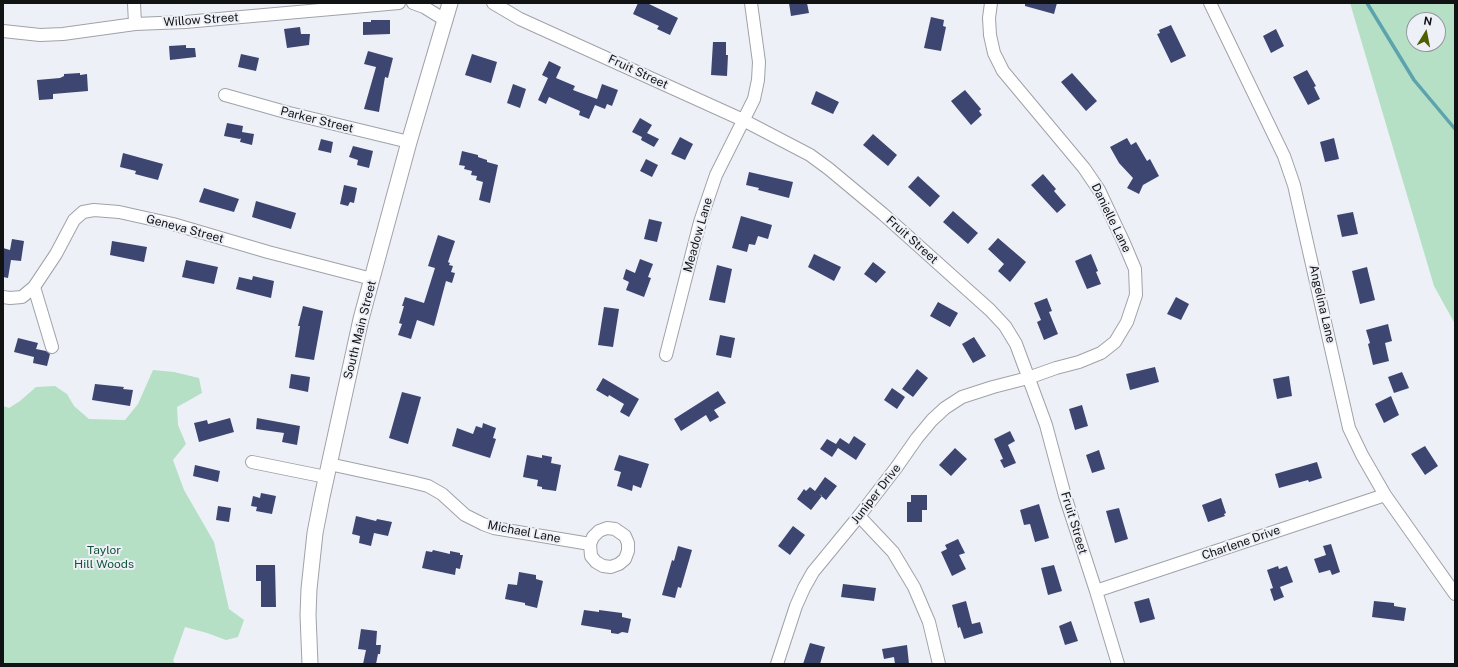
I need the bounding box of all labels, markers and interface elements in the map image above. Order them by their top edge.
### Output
street label: Willow Street [163,10,239,30]
north arrow [1406,12,1446,52]
text: N [1423,15,1433,28]
street label: Fruit Street [606,52,670,92]
street label: Parker Street [279,104,355,136]
street label: Danielle Lane [1088,181,1134,255]
street label: Meadow Lane [680,196,716,274]
street label: Geneva Street [145,212,225,246]
street label: Fruit Street [883,213,941,267]
street label: Angelina Lane [1306,264,1338,344]
street label: South Main Street [341,279,379,381]
street label: Juniper Drive [848,461,904,527]
street label: Fruit Street [1058,490,1090,556]
street label: Michael Lane [486,518,562,546]
street label: Charlene Drive [1200,523,1282,563]
park label: Taylor Hill Woods [74,543,134,571]

